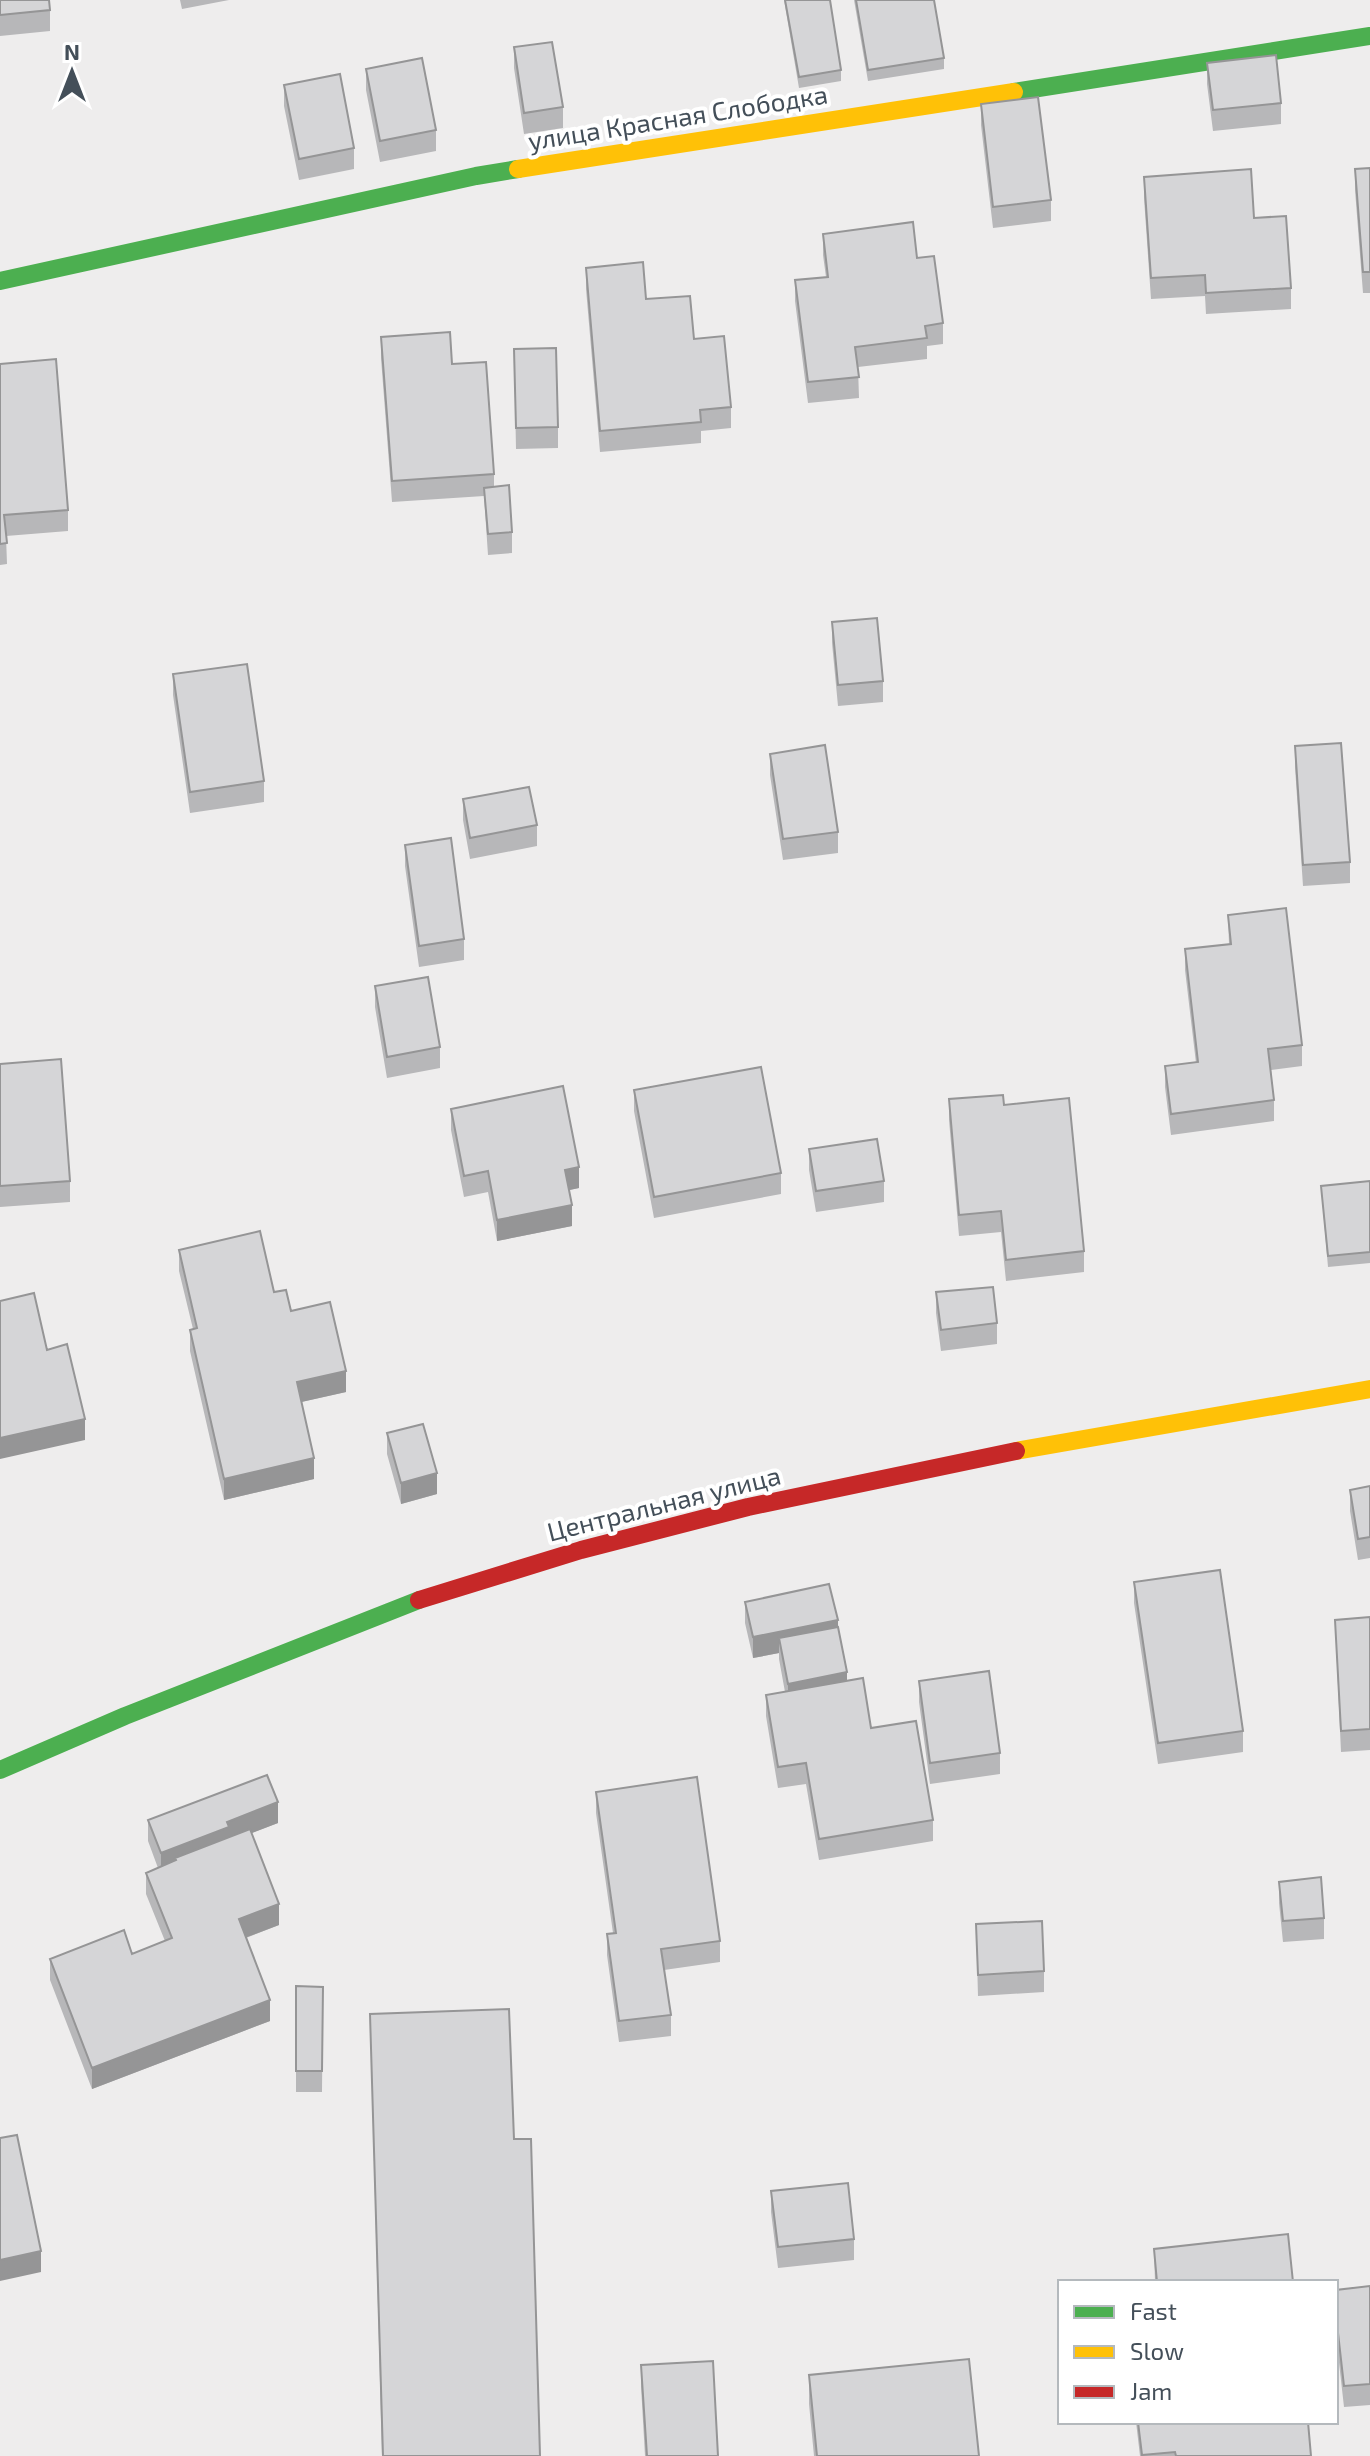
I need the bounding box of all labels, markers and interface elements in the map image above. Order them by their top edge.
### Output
north arrow [32,32,112,112]
text: N [64,38,80,64]
street label: улица Красная Слободка [526,78,830,157]
street label: Центральная улица [544,1459,784,1548]
legend [1058,2280,1338,2424]
text: Fast [1130,2296,1177,2325]
text: Slow [1130,2336,1184,2365]
text: Jam [1130,2376,1172,2405]

